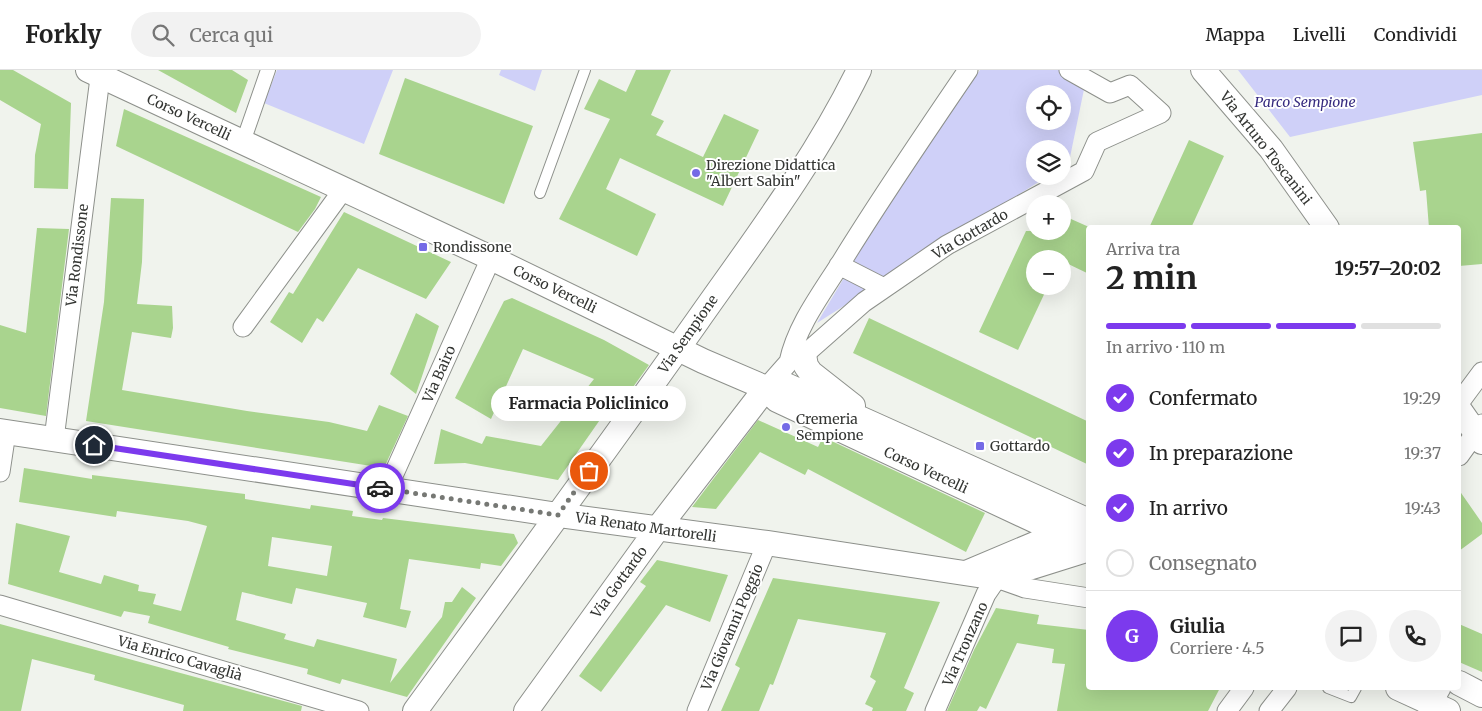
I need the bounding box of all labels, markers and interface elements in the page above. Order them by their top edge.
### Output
search box [131,12,481,57]
text: Forkly [25,19,101,50]
icon: search [149,21,177,49]
text: Cerca qui [189,23,273,47]
text: Mappa [1205,23,1265,46]
text: Livelli [1293,23,1346,46]
text: Condividi [1374,23,1457,46]
map controls [1026,85,1071,295]
button: locate [1026,85,1071,130]
street label: Via Arturo Toscanini [1216,87,1316,209]
street label: Corso Vercelli [144,90,234,145]
park label: Parco Sempione [1254,93,1356,111]
button: layers [1026,140,1071,185]
place label: Direzione Didattica "Albert Sabin" [706,156,836,190]
marker: Direzione Didattica "Albert Sabin" [690,167,702,179]
button: + [1026,195,1071,240]
street label: Via Rondissone [62,203,92,308]
street label: Via Gottardo [928,205,1011,263]
place label: Rondissone [433,238,512,256]
text: Arriva tra [1106,239,1180,259]
marker: Rondissone [417,241,429,253]
button: − [1026,250,1071,295]
text: 19:57–20:02 [1335,256,1441,280]
text: 2 min [1106,258,1197,298]
street label: Corso Vercelli [510,261,600,317]
street label: Via Sempione [654,291,722,378]
text: In arrivo · 110 m [1106,337,1225,357]
street label: Via Bairo [418,343,460,406]
icon: check [1106,384,1134,412]
callout: Farmacia Policlinico [492,386,686,421]
text: Confermato [1149,386,1257,410]
text: 19:29 [1403,388,1441,408]
text: Farmacia Policlinico [508,393,669,413]
place label: Cremeria Sempione [796,410,863,444]
marker: Cremeria Sempione [780,421,792,433]
pin [73,424,115,466]
icon: home [80,431,108,459]
place label: Gottardo [990,437,1050,455]
icon: check [1106,439,1134,467]
marker: Gottardo [974,440,986,452]
text: In preparazione [1149,441,1293,465]
street label: Corso Vercelli [881,443,971,498]
text: 19:37 [1404,443,1441,463]
pin [568,450,610,492]
icon: bag [575,457,603,485]
courier [355,463,405,513]
icon: car [366,474,394,502]
icon: check [1106,494,1134,522]
text: In arrivo [1149,496,1228,520]
text: 19:43 [1404,498,1441,518]
street label: Via Renato Martorelli [573,508,718,546]
street label: Via Gottardo [586,543,651,622]
text: Consegnato [1149,551,1257,575]
street label: Via Giovanni Poggio [697,561,767,694]
street label: Via Tronzano [938,599,992,690]
button: chat [1325,610,1377,662]
button: phone [1389,610,1441,662]
text: Giulia [1170,614,1225,638]
text: G [1125,624,1139,648]
street label: Via Enrico Cavaglià [115,631,245,685]
text: Corriere · 4.5 [1170,638,1265,658]

